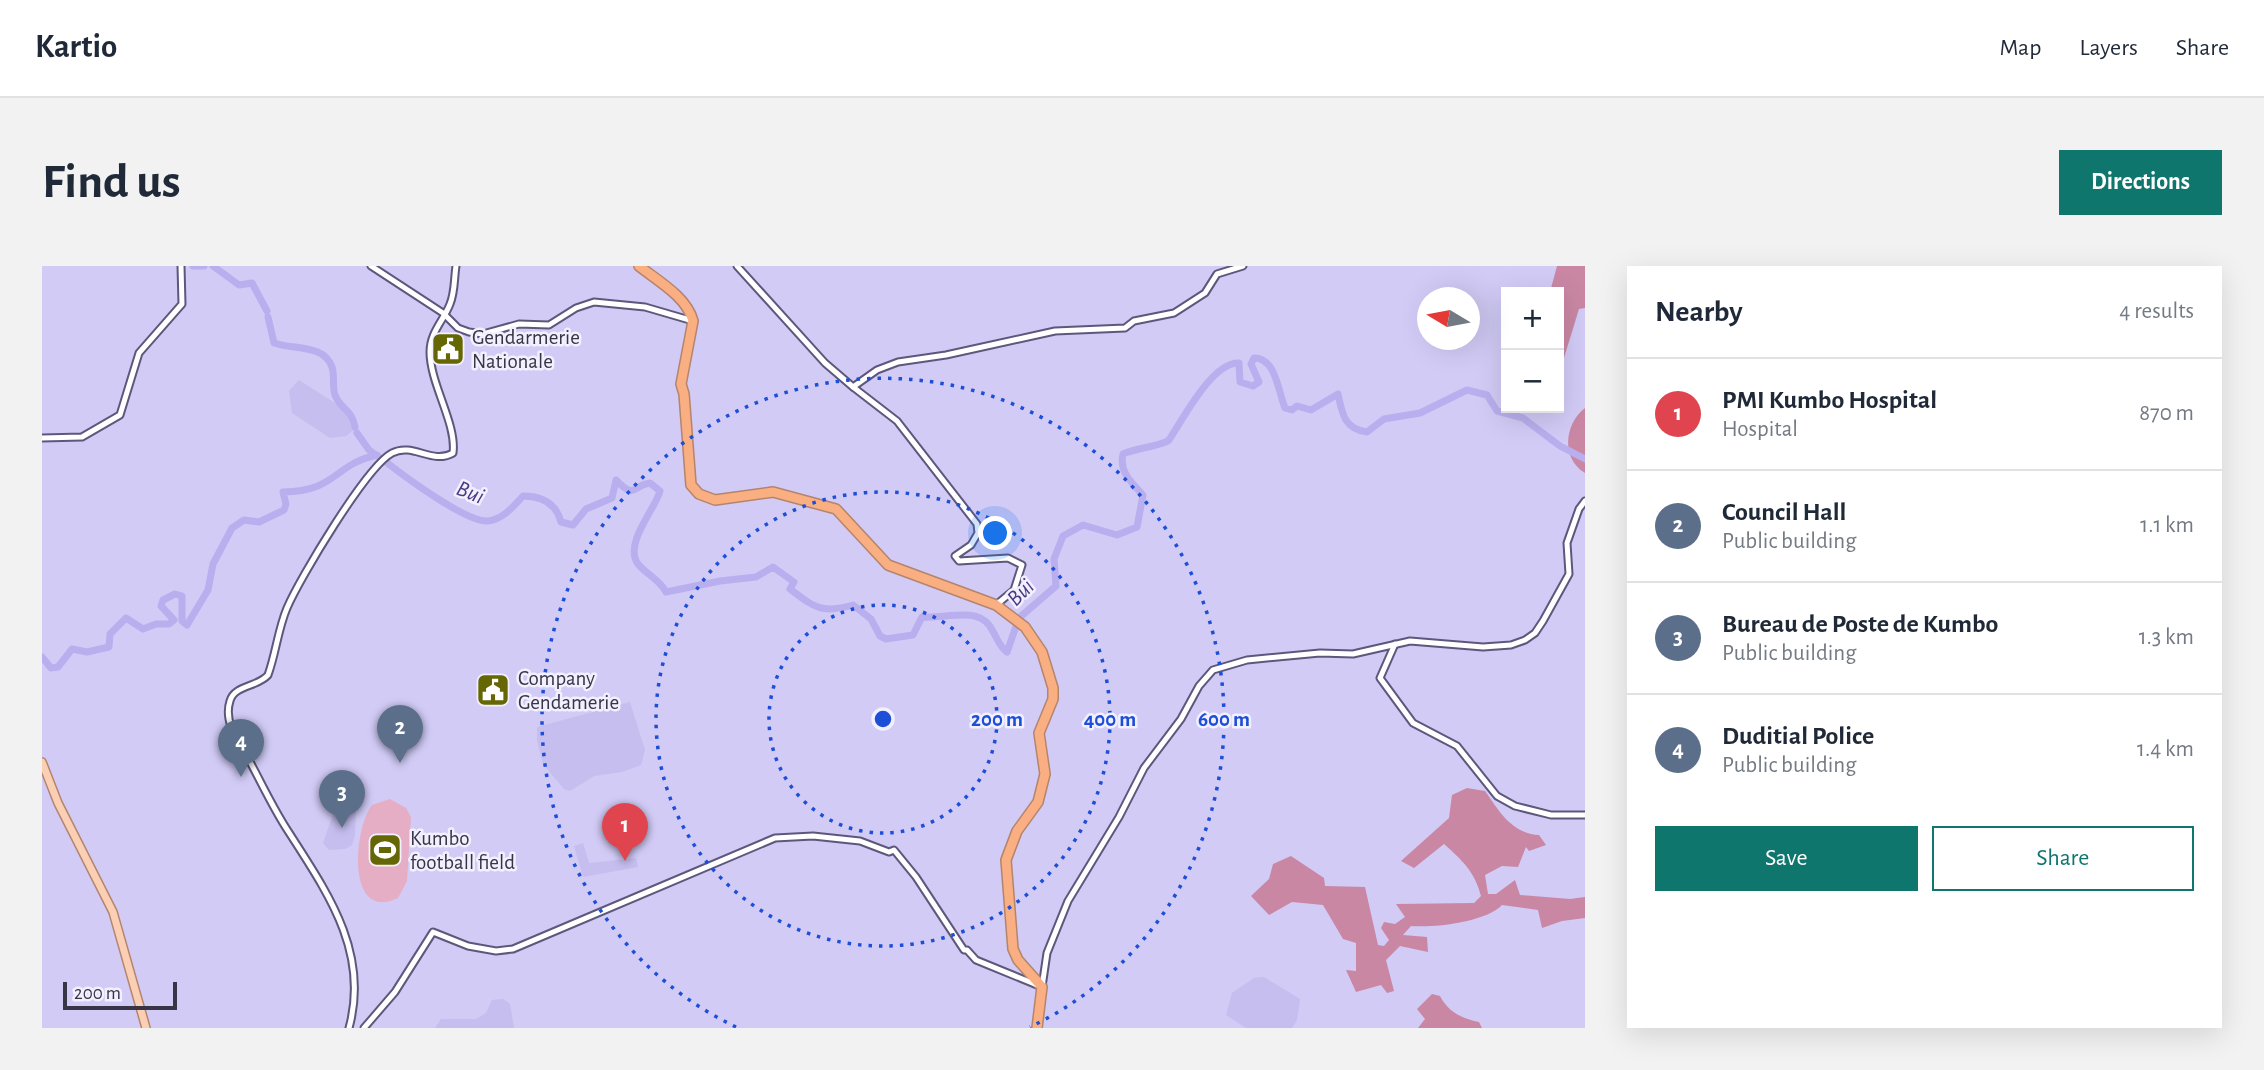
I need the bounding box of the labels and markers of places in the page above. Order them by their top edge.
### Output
place label: Gendarmerie Nationale [472,327,580,372]
public building icon: Gendarmerie Nationale [429,330,467,368]
place label: Company Gendamerie [518,668,619,713]
public building icon: Company Gendamerie [474,671,512,709]
pin: 2 [377,705,423,763]
centre of rings [871,707,895,731]
pin: 4 [218,719,264,777]
pin: 3 [319,770,365,828]
pin: 1 [602,803,648,861]
place label: Kumbo football field [410,828,515,873]
sports icon: Kumbo football field [366,831,404,869]

